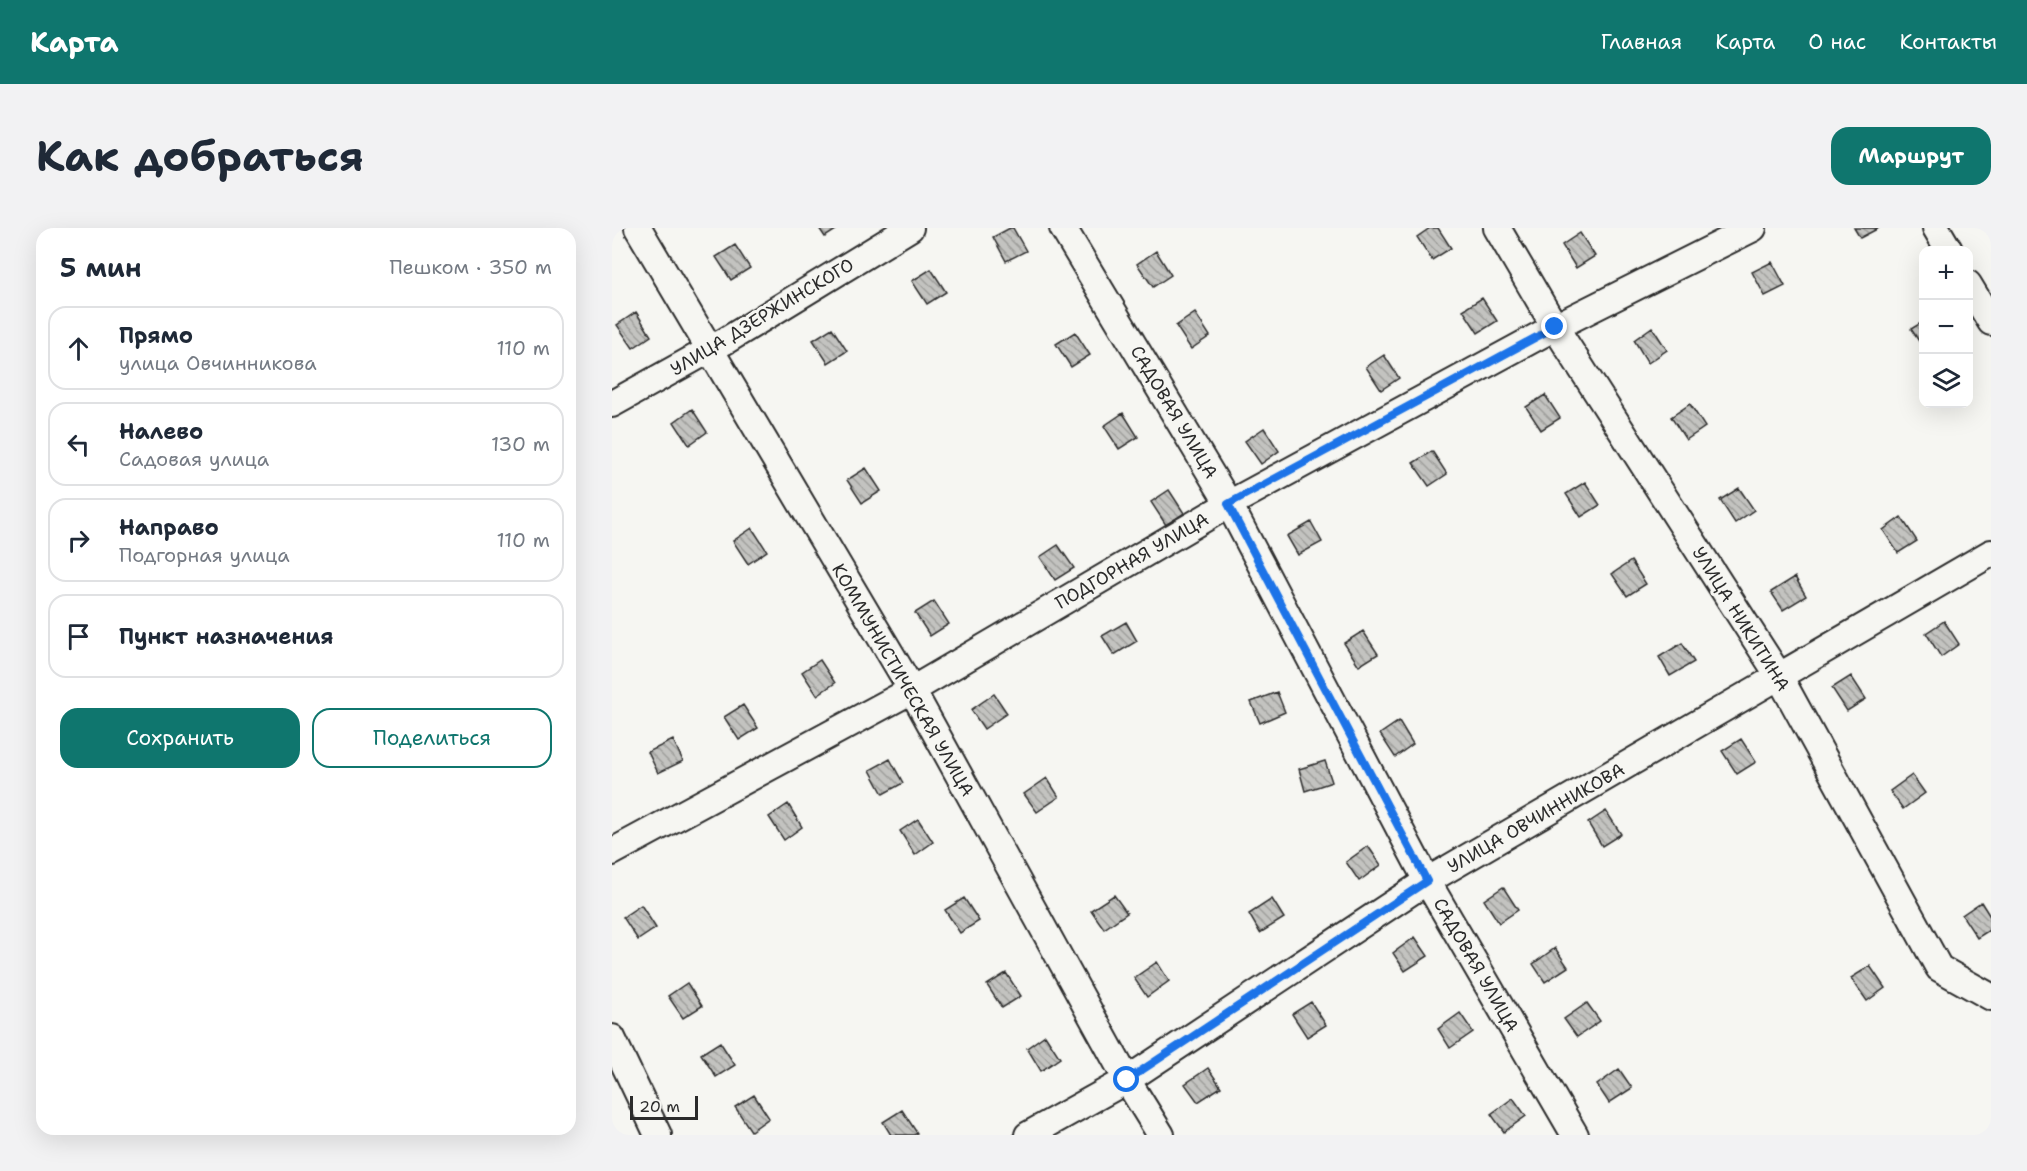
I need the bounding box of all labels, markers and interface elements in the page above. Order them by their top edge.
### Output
text: Карта [30,23,119,61]
text: Главная [1601,28,1682,56]
text: Карта [1715,28,1775,56]
text: О нас [1808,28,1866,56]
text: Контакты [1899,28,1997,56]
button: Маршрут [1831,127,1991,185]
text: Как добраться [36,128,364,184]
map controls [1919,246,1973,408]
button: + [1919,246,1973,300]
text: 5 мин [60,250,141,285]
street label: УЛИЦА ДЗЕРЖИНСКОГО [666,253,858,381]
text: Пешком · 350 m [389,254,552,280]
button: − [1919,300,1973,354]
route end [1541,313,1567,339]
text: Прямо [119,321,193,350]
icon: ahead [62,332,95,365]
text: 110 m [496,335,550,361]
street label: САДОВАЯ УЛИЦА [1125,341,1223,483]
text: улица Овчинникова [119,350,317,376]
button: layers [1919,354,1973,408]
text: Налево [119,417,203,446]
icon: left [62,428,95,461]
text: 130 m [491,431,550,457]
text: Садовая улица [119,446,269,472]
street label: ПОДГОРНАЯ УЛИЦА [1051,507,1213,615]
text: Направо [119,513,219,542]
icon: right [62,524,95,557]
text: 110 m [496,527,550,553]
text: Подгорная улица [119,542,290,568]
street label: УЛИЦА НИКИТИНА [1687,542,1795,696]
street label: КОММУНИСТИЧЕСКАЯ УЛИЦА [826,559,980,801]
icon: arrive [62,620,95,653]
text: Пункт назначения [119,622,333,651]
button: Сохранить [60,708,300,768]
button: Поделиться [312,708,552,768]
street label: УЛИЦА ОВЧИННИКОВА [1443,757,1629,879]
street label: САДОВАЯ УЛИЦА [1428,893,1524,1037]
route start [1113,1066,1139,1092]
scale bar [630,1093,698,1120]
text: 20 m [639,1096,680,1117]

